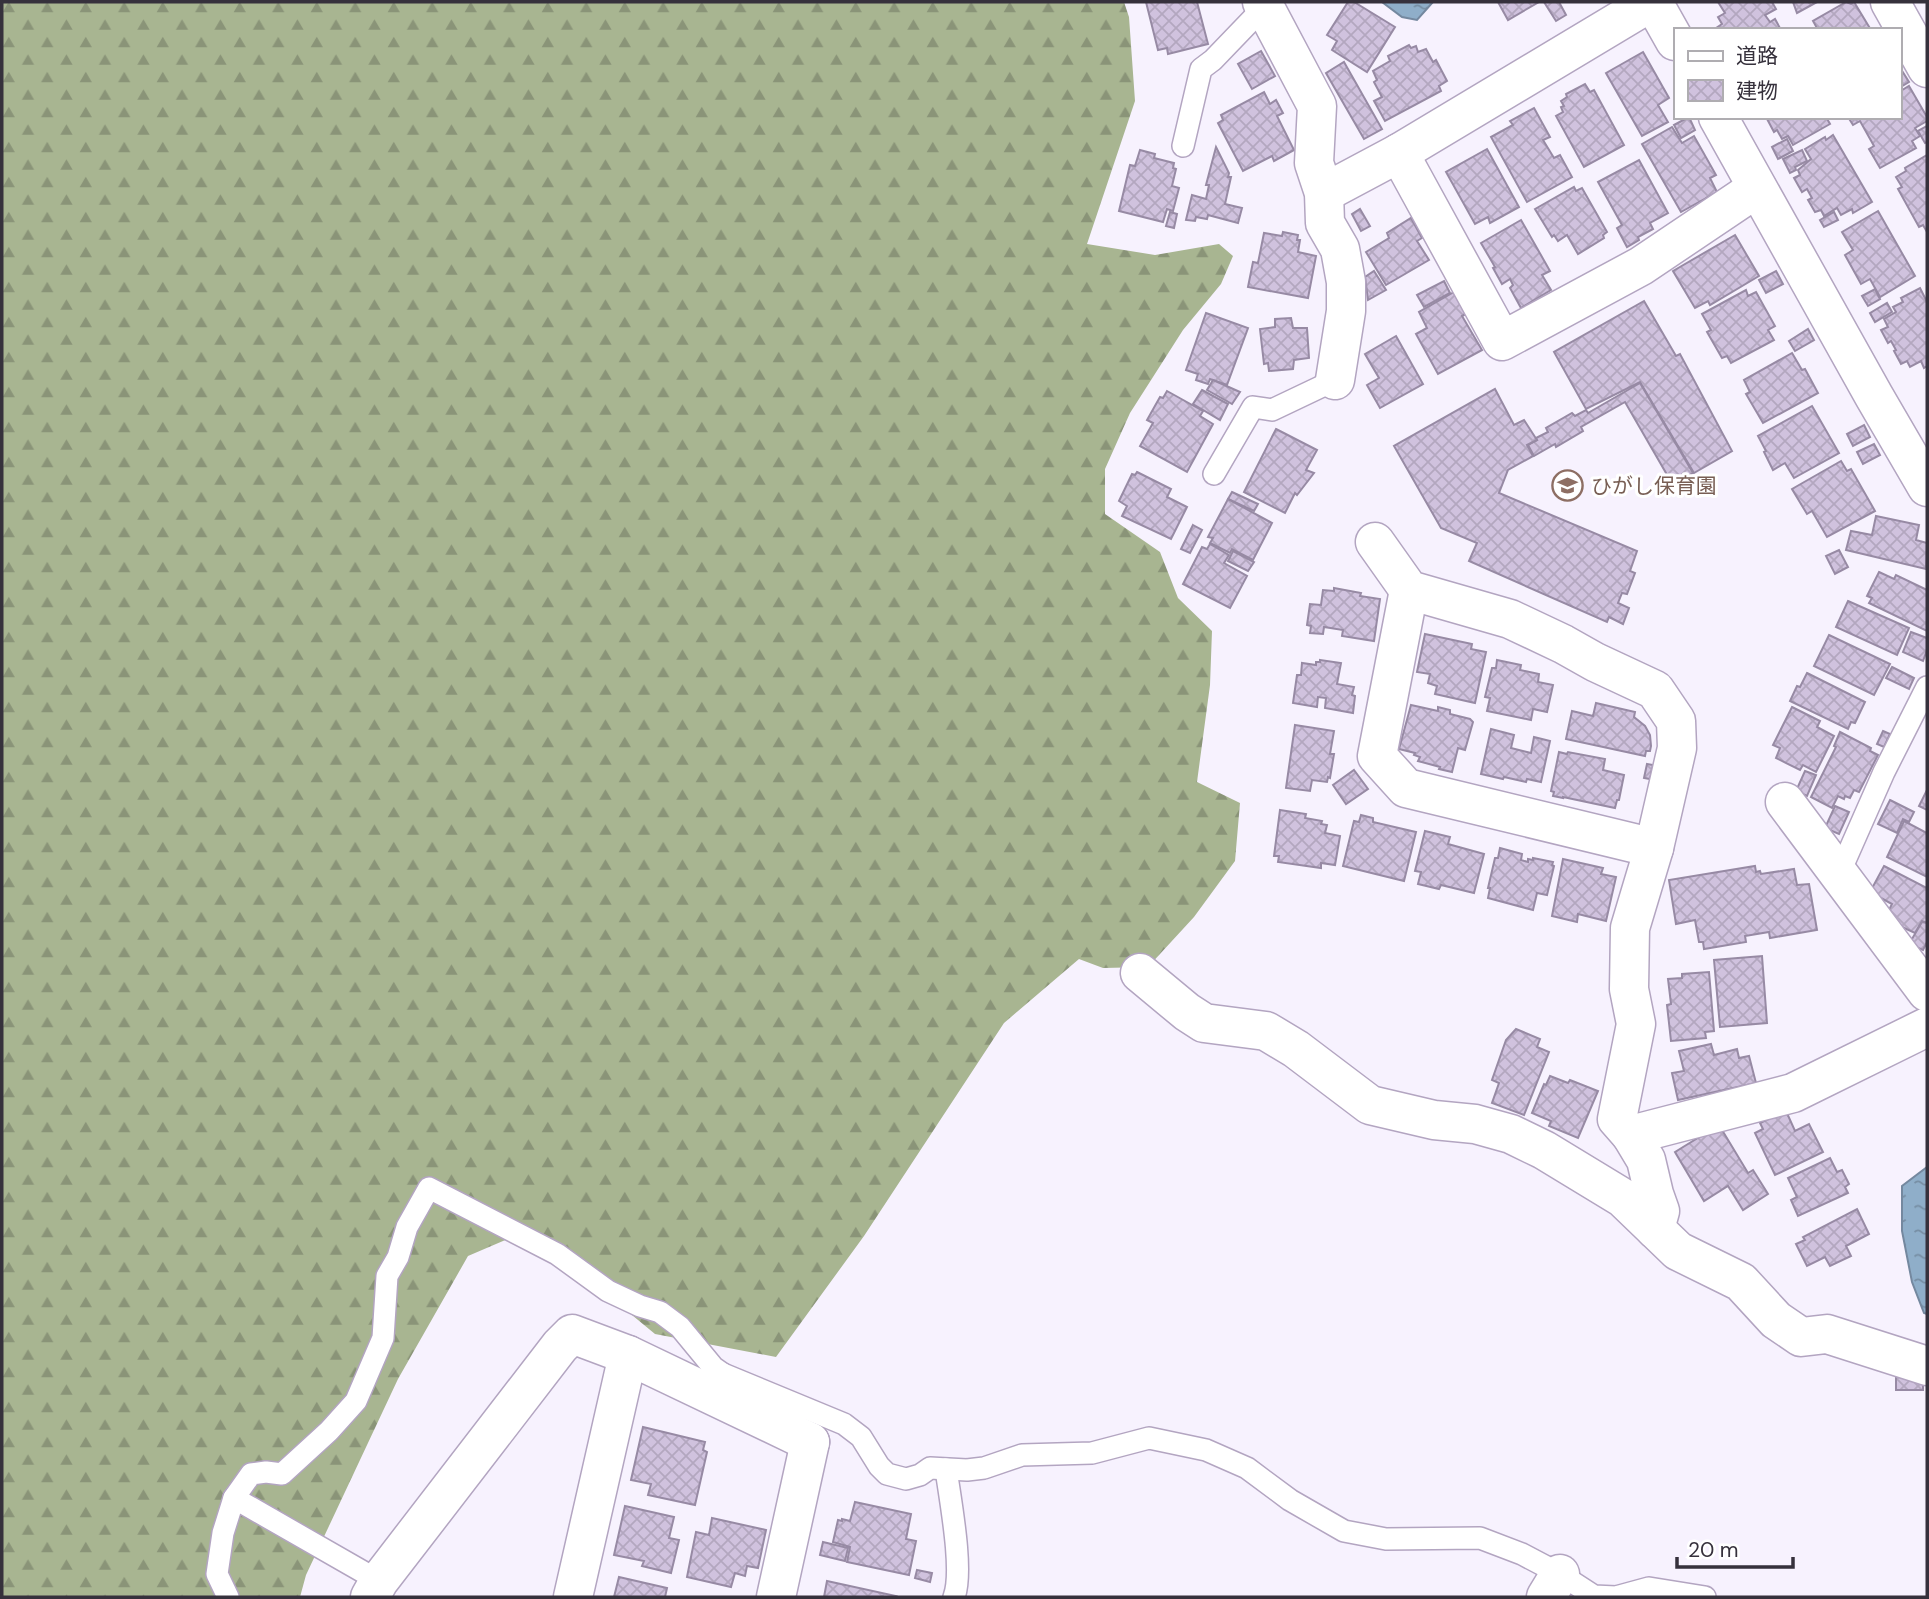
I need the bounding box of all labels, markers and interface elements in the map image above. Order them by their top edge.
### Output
legend [1674,28,1901,119]
text: 道路 [1736,42,1778,70]
text: 建物 [1736,77,1778,105]
school or university icon: ひがし保育園 [1551,469,1585,503]
place label: ひがし保育園 [1591,472,1717,500]
scale bar [1677,1526,1792,1570]
text: 20 m [1688,1536,1739,1564]

